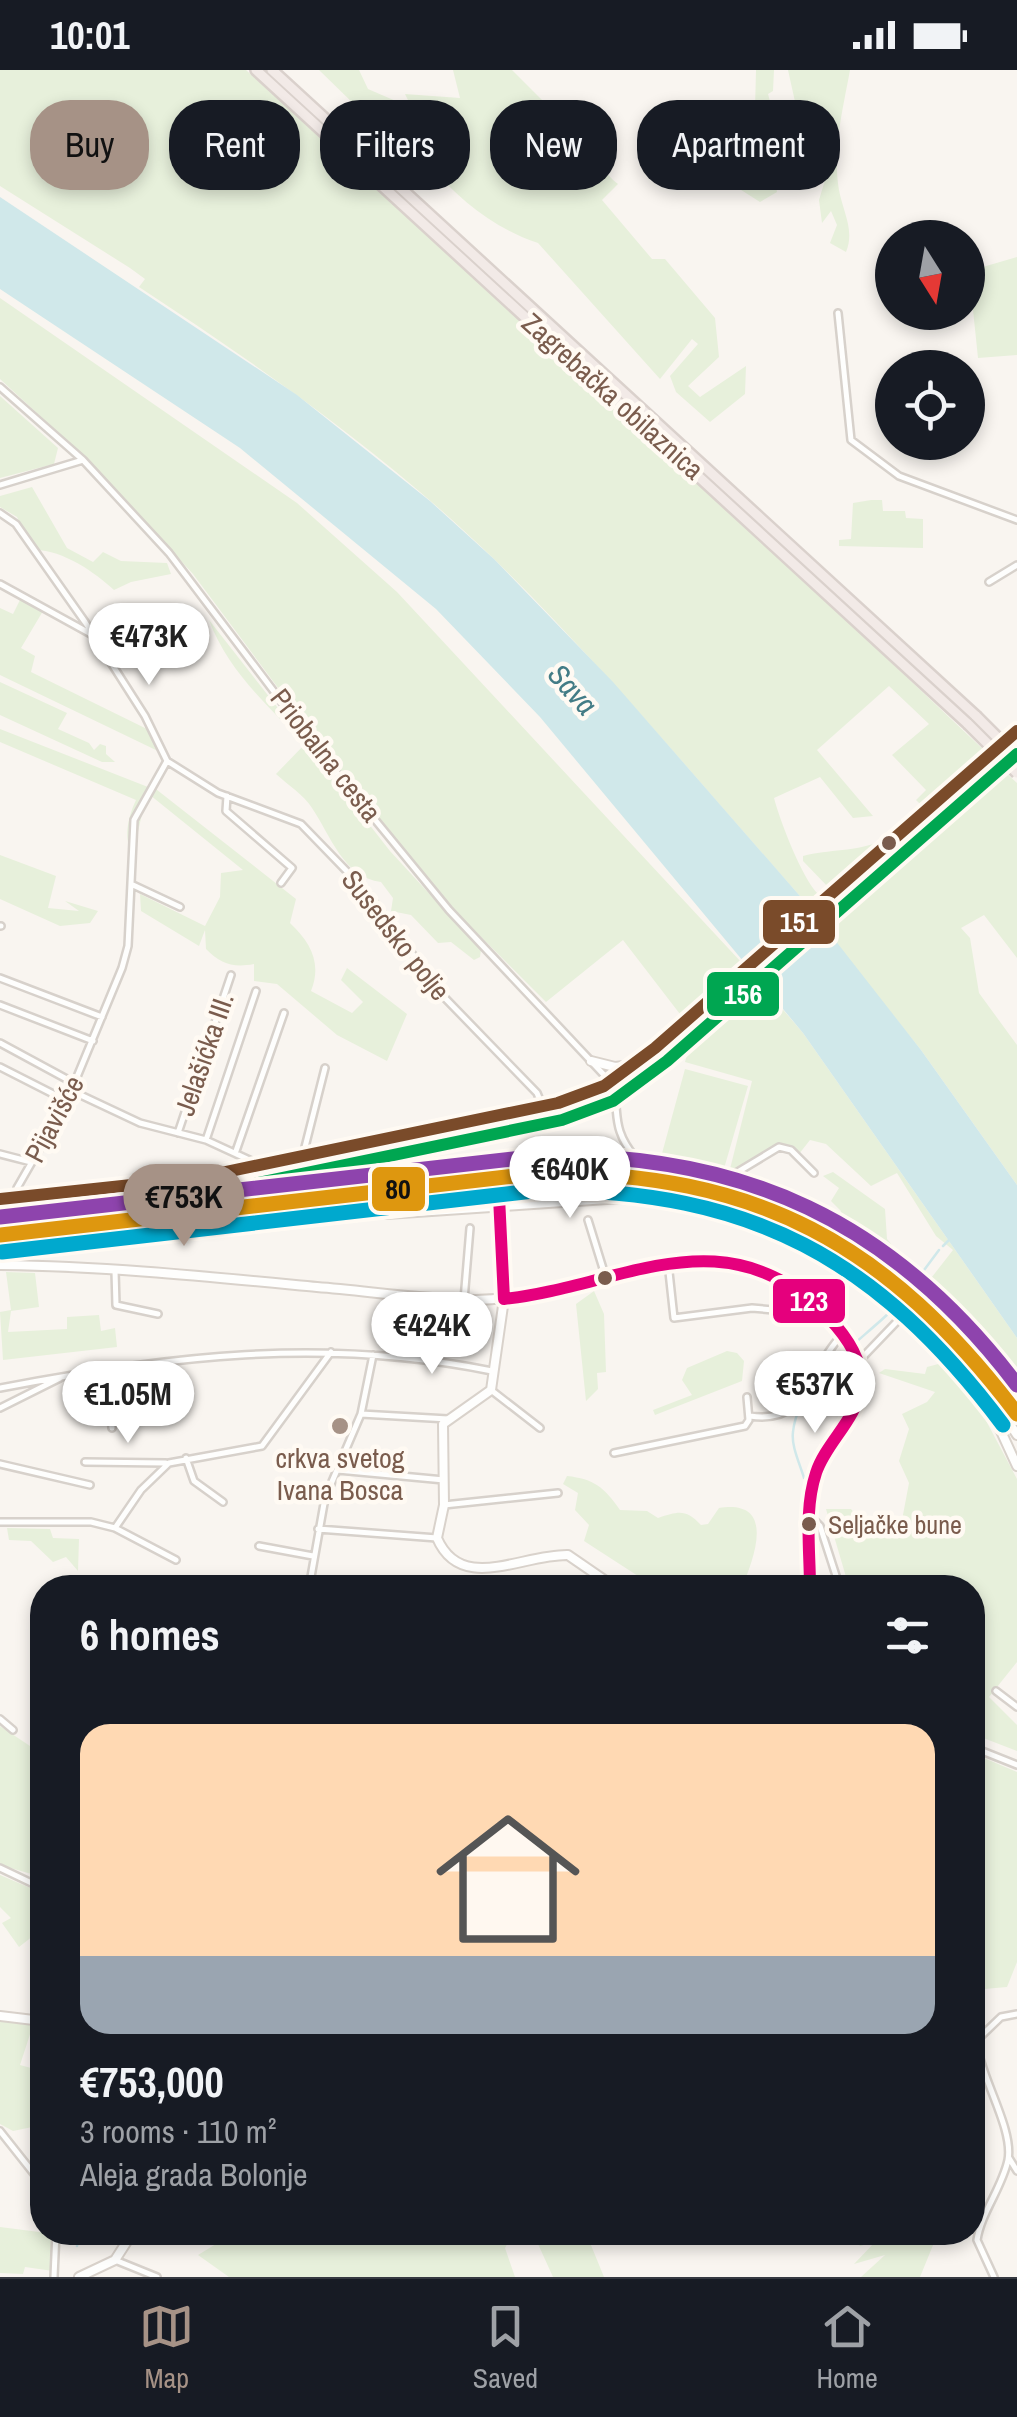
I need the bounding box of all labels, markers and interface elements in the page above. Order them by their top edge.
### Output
text: 10:01 [50,10,130,61]
chip: Buy [30,100,149,190]
chip: Rent [169,100,300,190]
chip: Filters [320,100,470,190]
chip: New [490,100,617,190]
chip: Apartment [637,100,840,190]
north arrow [875,220,985,330]
map controls [875,220,985,460]
street label: Zagrebačka obilaznica [514,304,712,488]
button: locate [875,350,985,460]
pin: €473K [79,603,219,688]
text: €473K [110,614,188,657]
water label: Sava [539,655,607,723]
street label: Priobalna cesta [262,680,390,830]
unlabelled marker [879,833,899,853]
street label: Susedsko polje [333,862,459,1008]
line badge: 151 [761,898,837,946]
text: 151 [780,903,818,941]
line badge: 156 [705,970,781,1018]
text: 156 [724,975,762,1013]
street label: Jelašićka III. [165,987,243,1121]
street label: Pijavišće [15,1069,93,1169]
pin: €640K [500,1136,640,1221]
text: €640K [531,1147,609,1190]
pin: €753K [114,1164,254,1249]
line badge: 80 [370,1165,427,1213]
text: 80 [385,1170,411,1208]
text: €753K [145,1175,223,1218]
unlabelled marker [595,1268,615,1288]
line badge: 123 [771,1277,847,1325]
text: 123 [790,1282,828,1320]
pin: €424K [362,1292,502,1377]
text: €424K [393,1303,471,1346]
pin: €537K [745,1351,885,1436]
pin: €1.05M [47,1361,209,1446]
text: €537K [776,1362,854,1405]
text: €1.05M [84,1372,172,1415]
marker: crkva svetog Ivana Bosca [329,1415,351,1437]
place label: crkva svetog Ivana Bosca [276,1439,405,1509]
place label: Seljačke bune [828,1507,962,1542]
marker: Seljačke bune [799,1514,819,1534]
text: 6 homes [80,1607,220,1663]
icon: filters [880,1608,935,1663]
icon: home [418,1789,598,1969]
text: €753,000 [80,2054,224,2110]
text: 3 rooms · 110 m² [80,2110,276,2153]
text: Aleja grada Bolonje [80,2153,308,2196]
tab: Map [139,2299,194,2397]
tab: Saved [473,2299,538,2397]
tab: Home [816,2299,878,2397]

